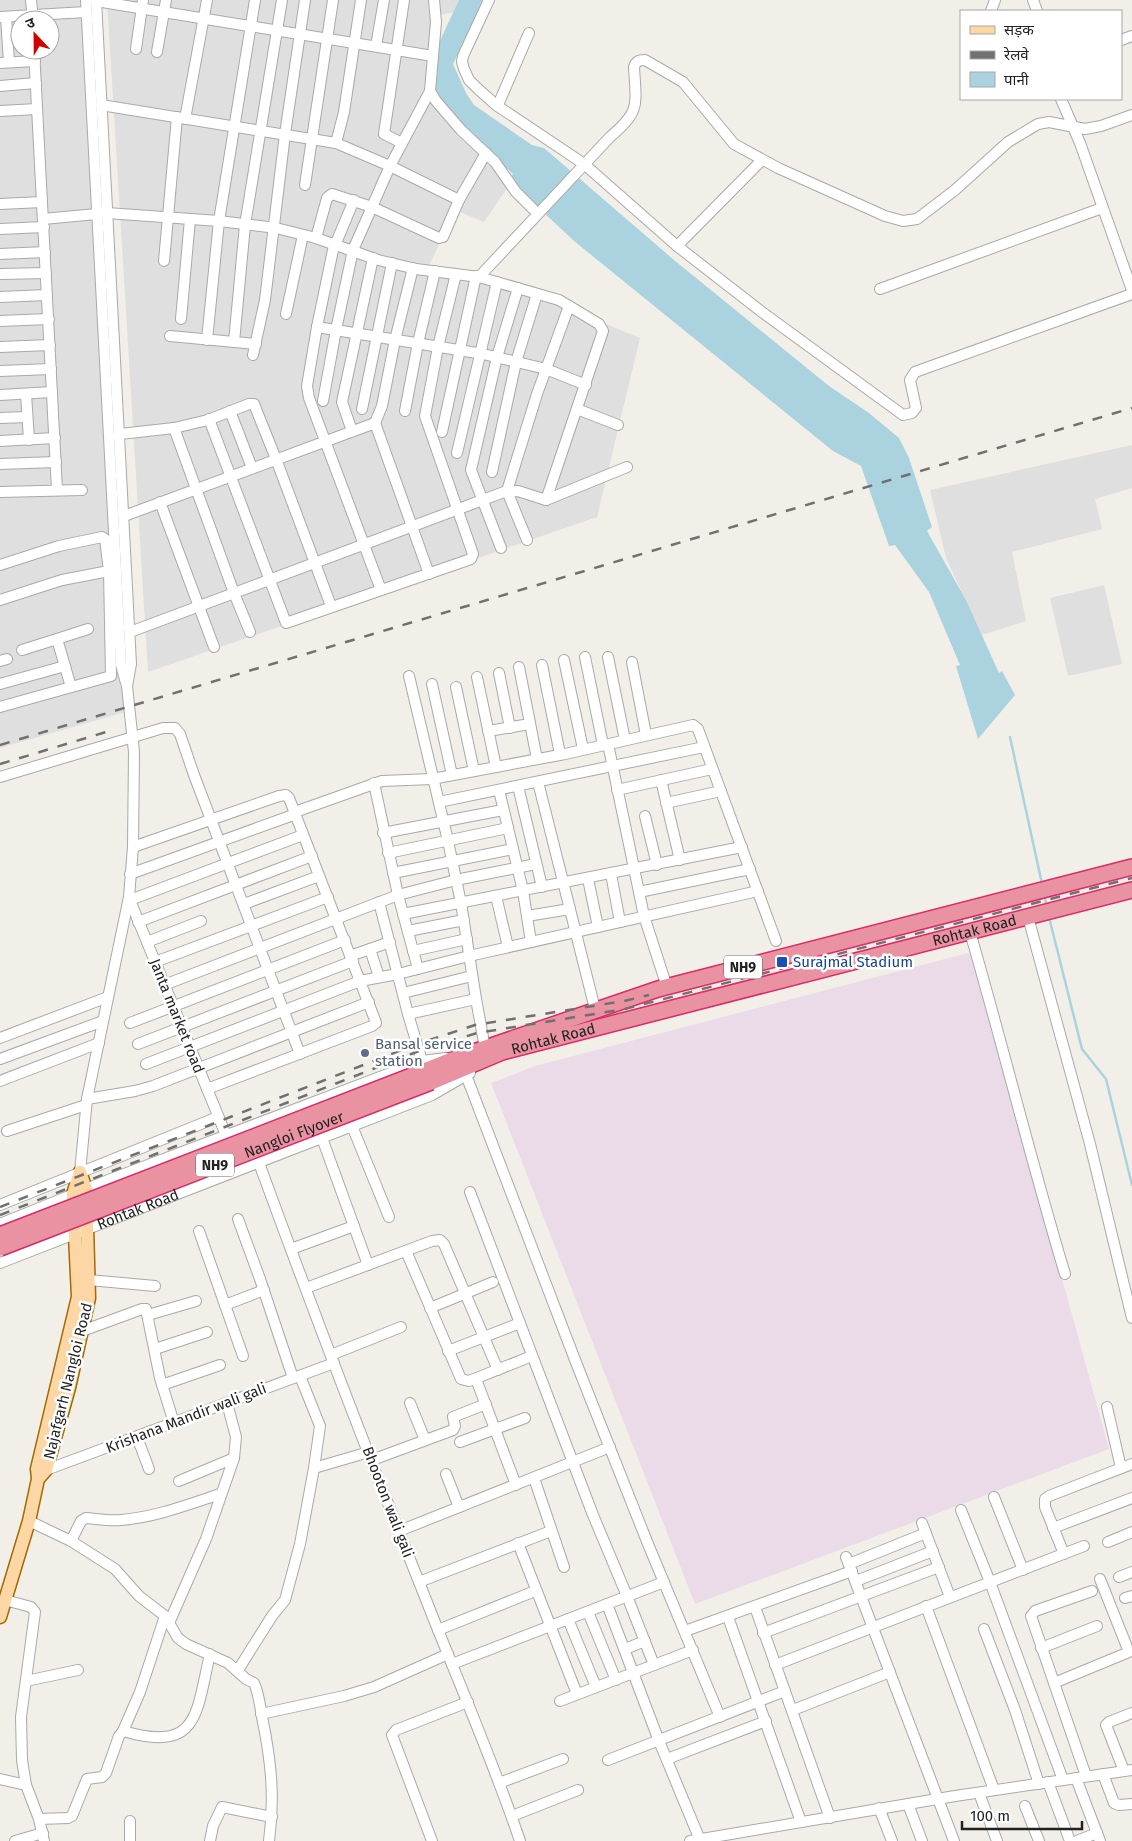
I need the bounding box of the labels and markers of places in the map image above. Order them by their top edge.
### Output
place label: Surajmal Stadium [793,953,913,971]
marker: Surajmal Stadium [775,955,789,969]
place label: Bansal service station [375,1035,472,1070]
marker: Bansal service station [359,1047,371,1059]

